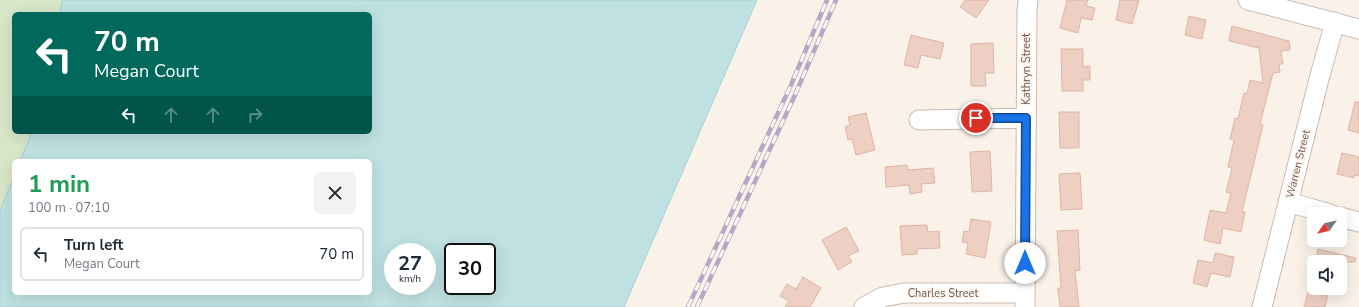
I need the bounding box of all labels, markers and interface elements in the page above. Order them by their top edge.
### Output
text: 70 m [94,23,160,61]
icon: left [28,28,80,80]
street label: Kathryn Street [1019,33,1034,105]
text: Megan Court [94,59,199,83]
pin [959,101,993,135]
icon: left [118,104,140,126]
icon: ahead [160,104,182,126]
icon: ahead [202,104,224,126]
icon: right [244,104,266,126]
icon: arrive [965,107,987,129]
street label: Warren Street [1282,128,1314,200]
text: 1 min [28,168,90,200]
button: close [314,172,356,214]
text: 100 m · 07:10 [28,199,110,217]
north arrow [1307,207,1347,247]
map controls [1307,207,1347,295]
text: Turn left [64,235,123,255]
position arrow [1004,242,1046,284]
icon: left [30,243,52,265]
speed limit sign: 30 [444,243,496,295]
text: 70 m [319,244,354,264]
text: 27 [398,250,422,277]
text: Megan Court [64,255,140,273]
button: sound [1307,255,1347,295]
text: km/h [399,272,421,286]
street label: Charles Street [908,286,978,301]

